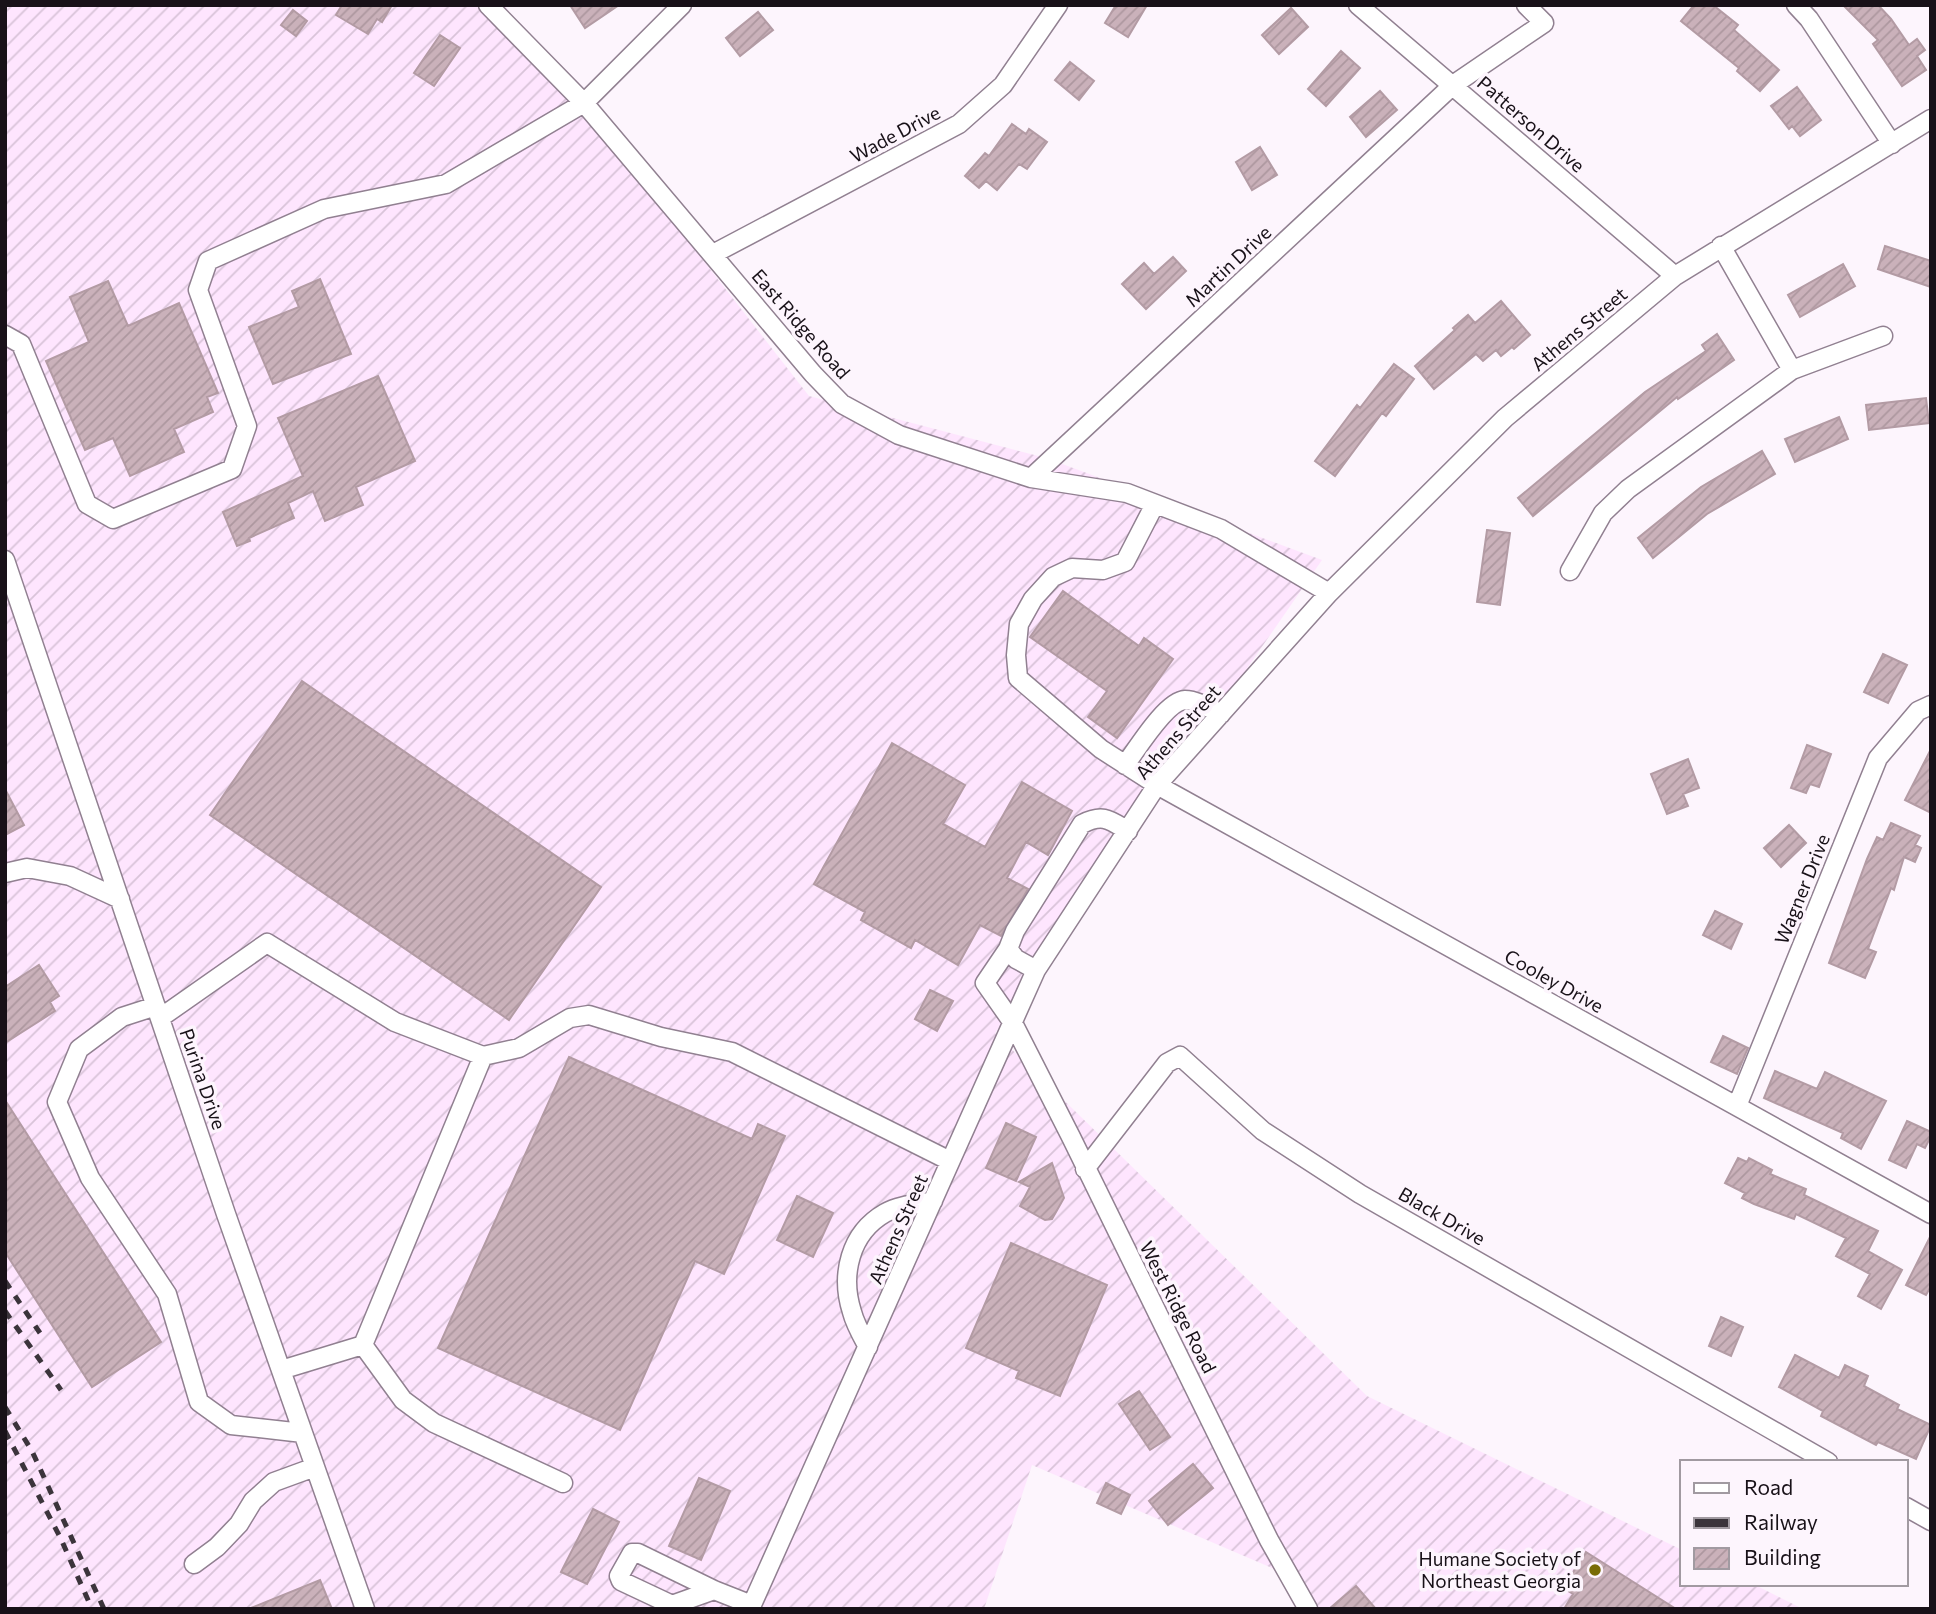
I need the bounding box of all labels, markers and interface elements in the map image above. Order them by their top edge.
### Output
street label: Patterson Drive [1473,71,1590,177]
street label: Wade Drive [846,100,944,167]
street label: Martin Drive [1180,220,1275,311]
street label: East Ridge Road [747,264,855,383]
street label: Athens Street [1526,282,1631,375]
street label: Athens Street [1130,679,1225,784]
street label: Wagner Drive [1769,830,1834,947]
street label: Cooley Drive [1501,944,1608,1017]
street label: Purina Drive [175,1025,231,1132]
street label: Athens Street [863,1170,932,1287]
street label: Black Drive [1395,1182,1490,1250]
street label: West Ridge Road [1135,1237,1222,1377]
legend [1680,1460,1908,1586]
text: Road [1744,1474,1793,1499]
text: Railway [1744,1509,1818,1534]
text: Building [1744,1544,1821,1569]
place label: Humane Society of Northeast Georgia [1418,1547,1581,1592]
marker: Humane Society of Northeast Georgia [1587,1562,1603,1578]

